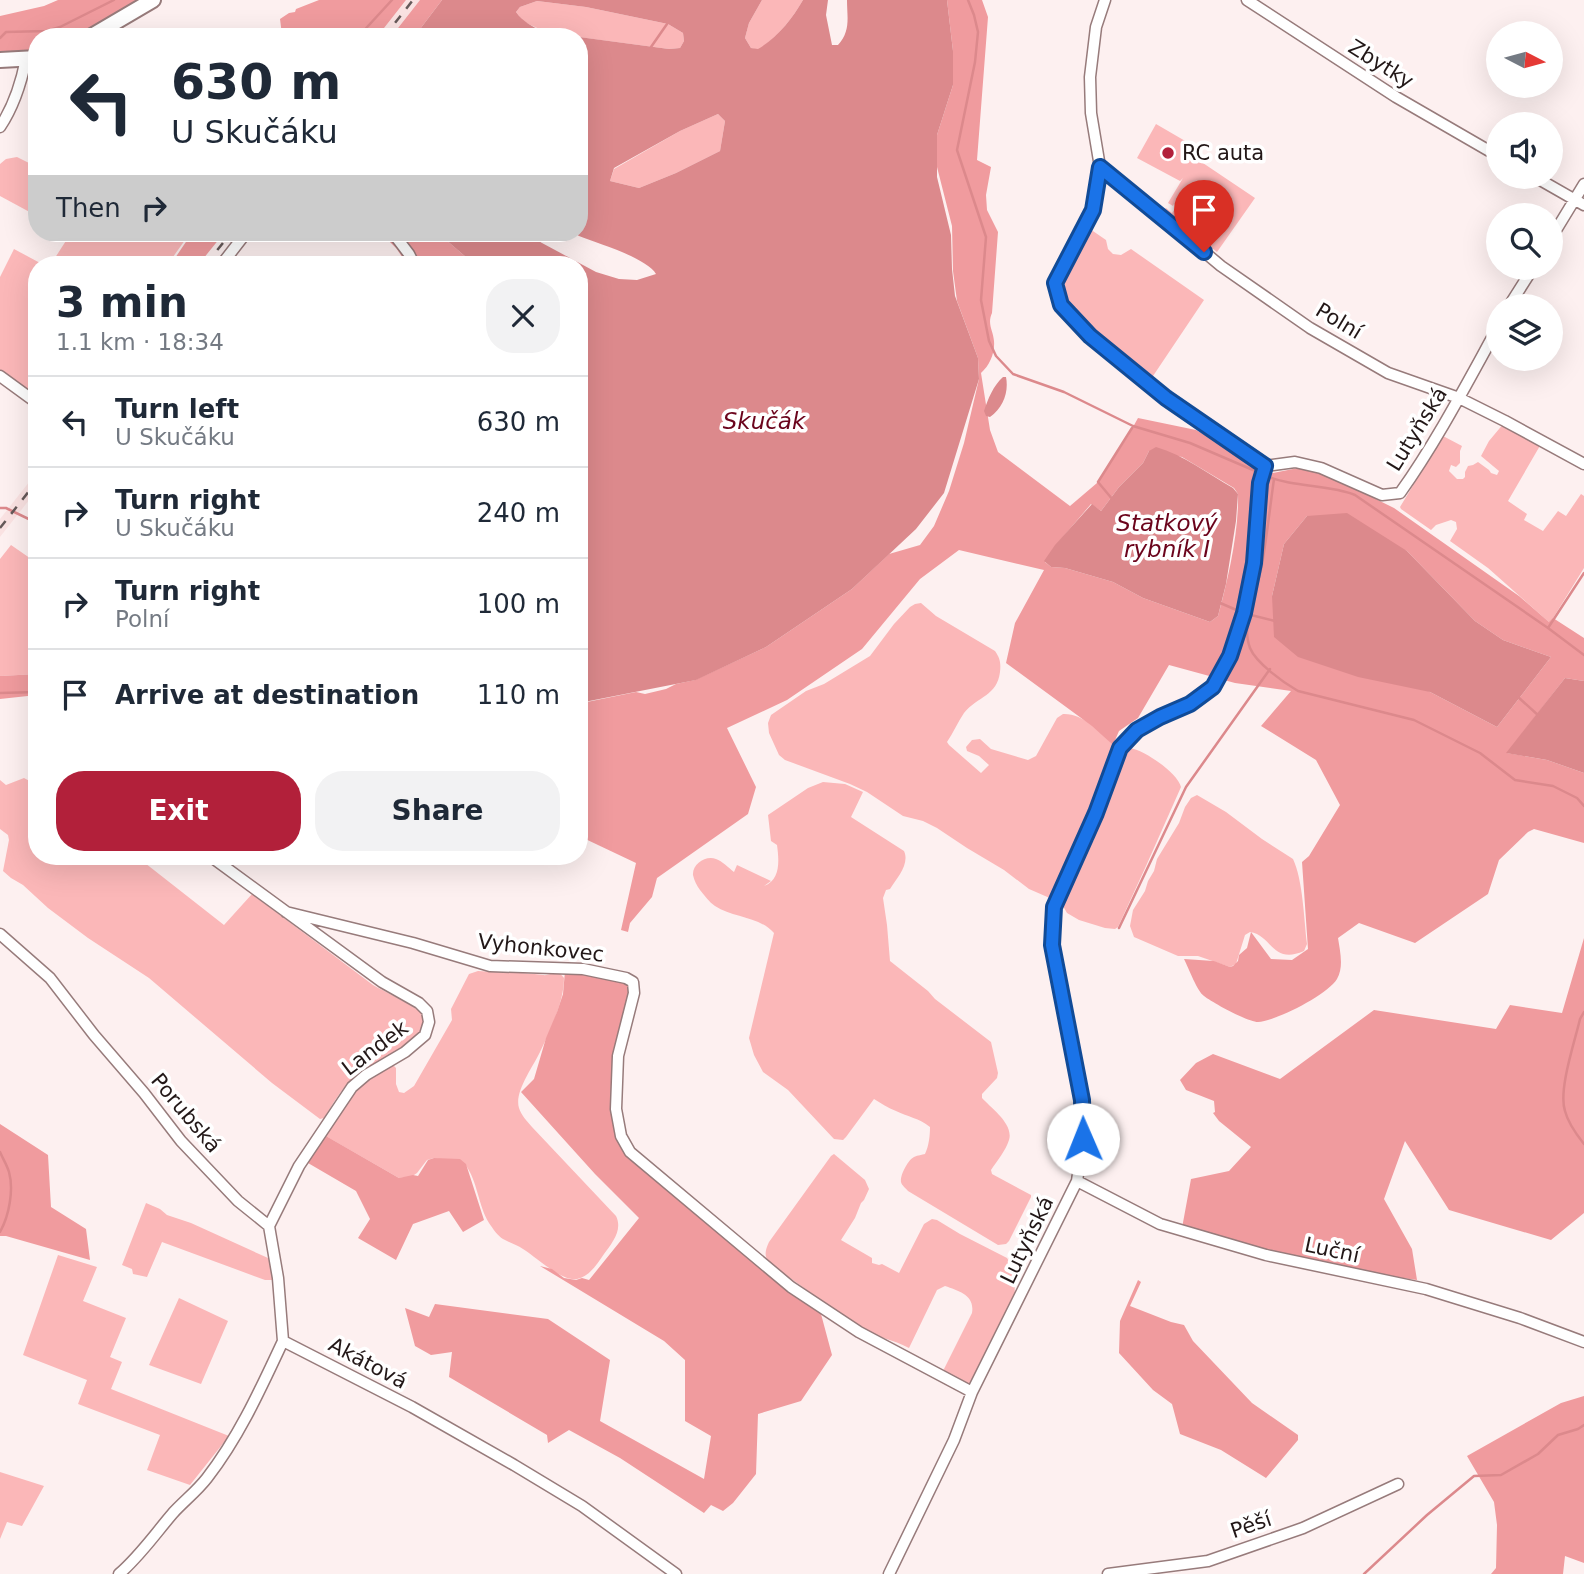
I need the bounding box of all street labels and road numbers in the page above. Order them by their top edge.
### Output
street label: Zbytky [1344,35,1418,93]
street label: Polní [1311,298,1367,345]
street label: Lutyňská [1382,383,1452,475]
street label: Vyhonkovec [477,929,605,967]
street label: Landek [337,1015,413,1081]
street label: Porubská [146,1069,226,1157]
street label: Lutyňská [996,1192,1058,1288]
street label: Luční [1302,1233,1363,1268]
street label: Akátová [325,1332,411,1394]
street label: Pěší [1227,1507,1276,1543]

